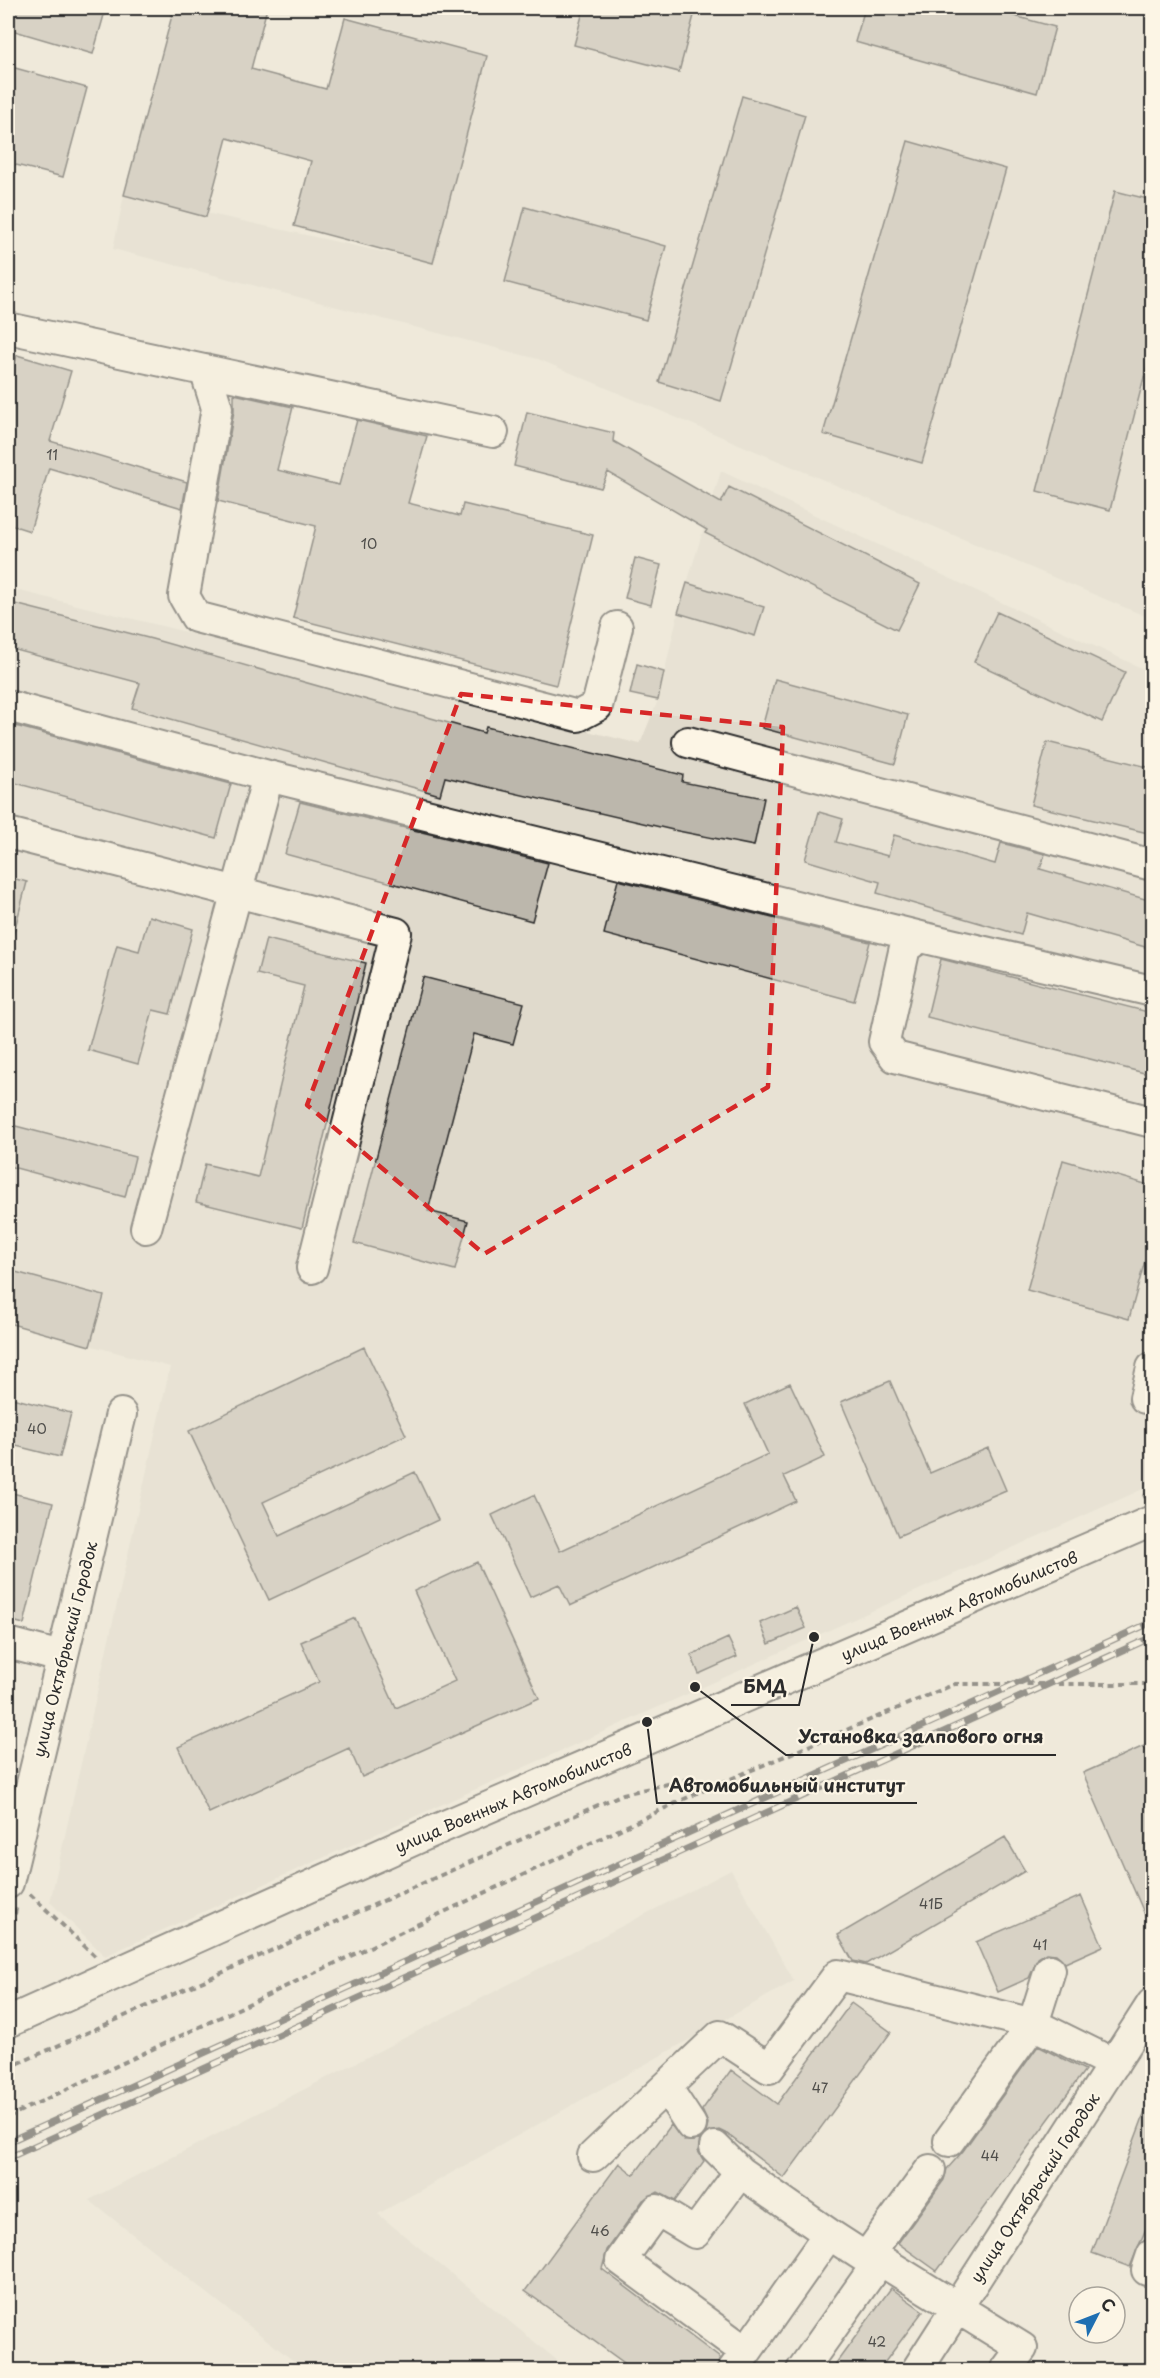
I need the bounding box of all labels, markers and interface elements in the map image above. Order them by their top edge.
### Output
house number: 11 [46,444,58,465]
house number: 10 [361,533,377,554]
house number: 40 [27,1418,47,1439]
street label: улица Октябрьский Городок [26,1538,103,1760]
street label: улица Военных Автомобилистов [837,1544,1081,1666]
callout: БМД [731,1669,799,1705]
text: БМД [743,1672,787,1699]
callout: Установка залпового огня [786,1719,1056,1755]
text: Установка залпового огня [797,1722,1044,1749]
street label: улица Военных Автомобилистов [391,1736,635,1858]
callout: Автомобильный институт [657,1767,917,1803]
text: Автомобильный институт [669,1771,906,1798]
house number: 41Б [919,1893,943,1914]
house number: 41 [1033,1934,1047,1955]
house number: 47 [812,2077,829,2098]
street label: улица Октябрьский Городок [963,2087,1105,2287]
house number: 44 [981,2145,999,2166]
house number: 46 [590,2220,610,2241]
north arrow [1067,2285,1127,2345]
text: С [1096,2292,1122,2317]
house number: 42 [868,2331,886,2352]

